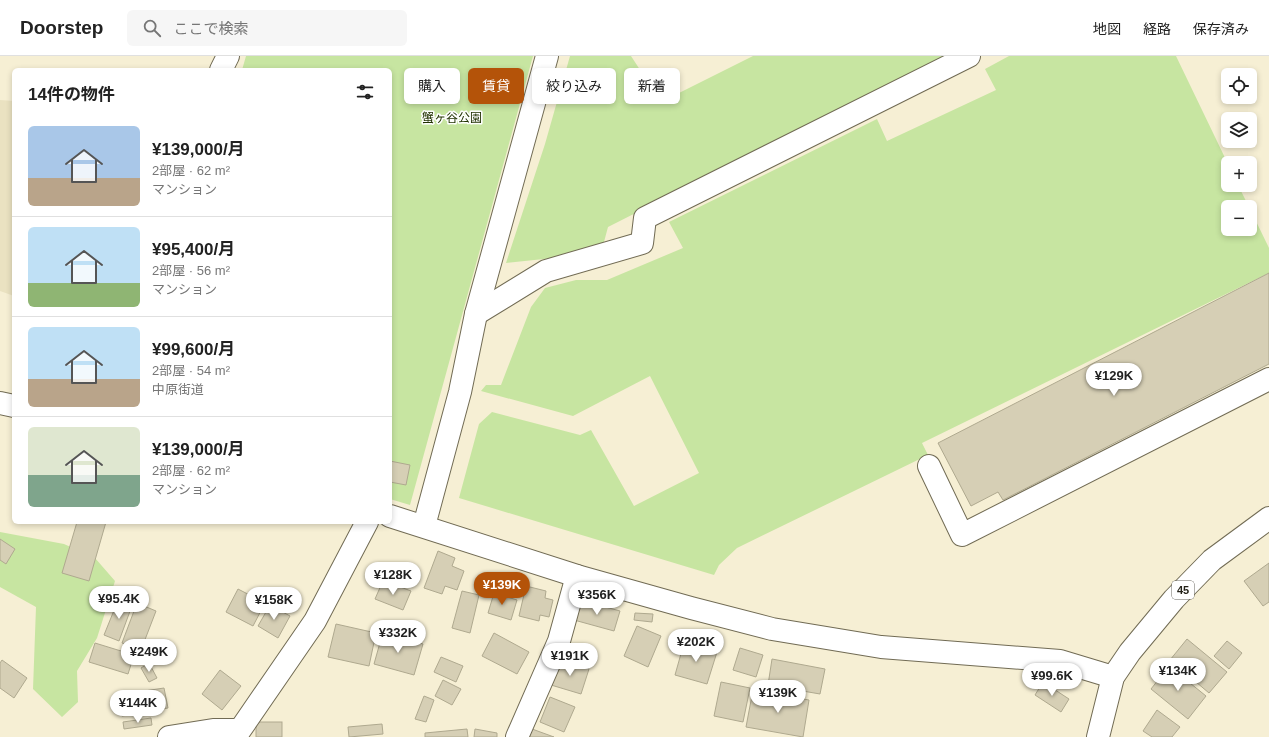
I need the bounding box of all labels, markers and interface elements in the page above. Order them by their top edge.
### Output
search box [127,10,407,46]
text: Doorstep [20,17,103,38]
icon: search [141,17,163,39]
text: ここで検索 [173,20,248,37]
text: 地図 [1093,21,1121,37]
text: 経路 [1143,21,1171,37]
text: 保存済み [1193,21,1249,37]
chip: 購入 [404,68,460,104]
chip: 賃貸 [468,68,524,104]
chip: 絞り込み [532,68,616,104]
chip: 新着 [624,68,680,104]
map controls [1221,68,1257,236]
button: locate [1221,68,1257,104]
icon: filters [354,81,376,103]
text: 14件の物件 [28,85,115,104]
park label: 蟹ヶ谷公園 [422,111,482,125]
button: layers [1221,112,1257,148]
text: ¥139,000/月 [152,140,245,159]
icon: home [60,142,108,190]
button: + [1221,156,1257,192]
text: 2部屋 · 62 m² [152,163,230,178]
text: マンション [152,182,217,197]
button: − [1221,200,1257,236]
text: ¥95,400/月 [152,240,235,259]
icon: home [60,243,108,291]
text: 2部屋 · 56 m² [152,263,230,278]
text: マンション [152,282,217,297]
text: ¥99,600/月 [152,340,235,359]
icon: home [60,343,108,391]
text: 2部屋 · 54 m² [152,363,230,378]
pin: ¥129K [1086,363,1142,397]
text: ¥129K [1095,368,1133,383]
text: 中原街道 [152,382,204,397]
text: ¥139,000/月 [152,440,245,459]
icon: home [60,443,108,491]
text: 2部屋 · 62 m² [152,463,230,478]
text: マンション [152,482,217,497]
pin: ¥128K [365,562,421,596]
text: ¥128K [374,567,412,582]
pin: ¥139K [474,572,530,606]
text: ¥139K [483,577,521,592]
road number: 45 [1172,581,1194,599]
pin: ¥356K [569,582,625,616]
pin: ¥95.4K [86,586,152,620]
pin: ¥158K [246,587,302,621]
text: ¥356K [578,587,616,602]
text: ¥95.4K [98,591,140,606]
text: ¥158K [255,592,293,607]
pin: ¥332K [370,620,426,654]
text: ¥332K [379,625,417,640]
pin: ¥202K [668,629,724,663]
text: ¥202K [677,634,715,649]
pin: ¥249K [121,639,177,673]
pin: ¥191K [542,643,598,677]
text: ¥249K [130,644,168,659]
text: ¥191K [551,648,589,663]
pin: ¥134K [1150,658,1206,692]
pin: ¥99.6K [1019,663,1085,697]
text: ¥134K [1159,663,1197,678]
text: ¥99.6K [1031,668,1073,683]
pin: ¥139K [750,680,806,714]
text: ¥139K [759,685,797,700]
pin: ¥144K [110,690,166,724]
text: ¥144K [119,695,157,710]

